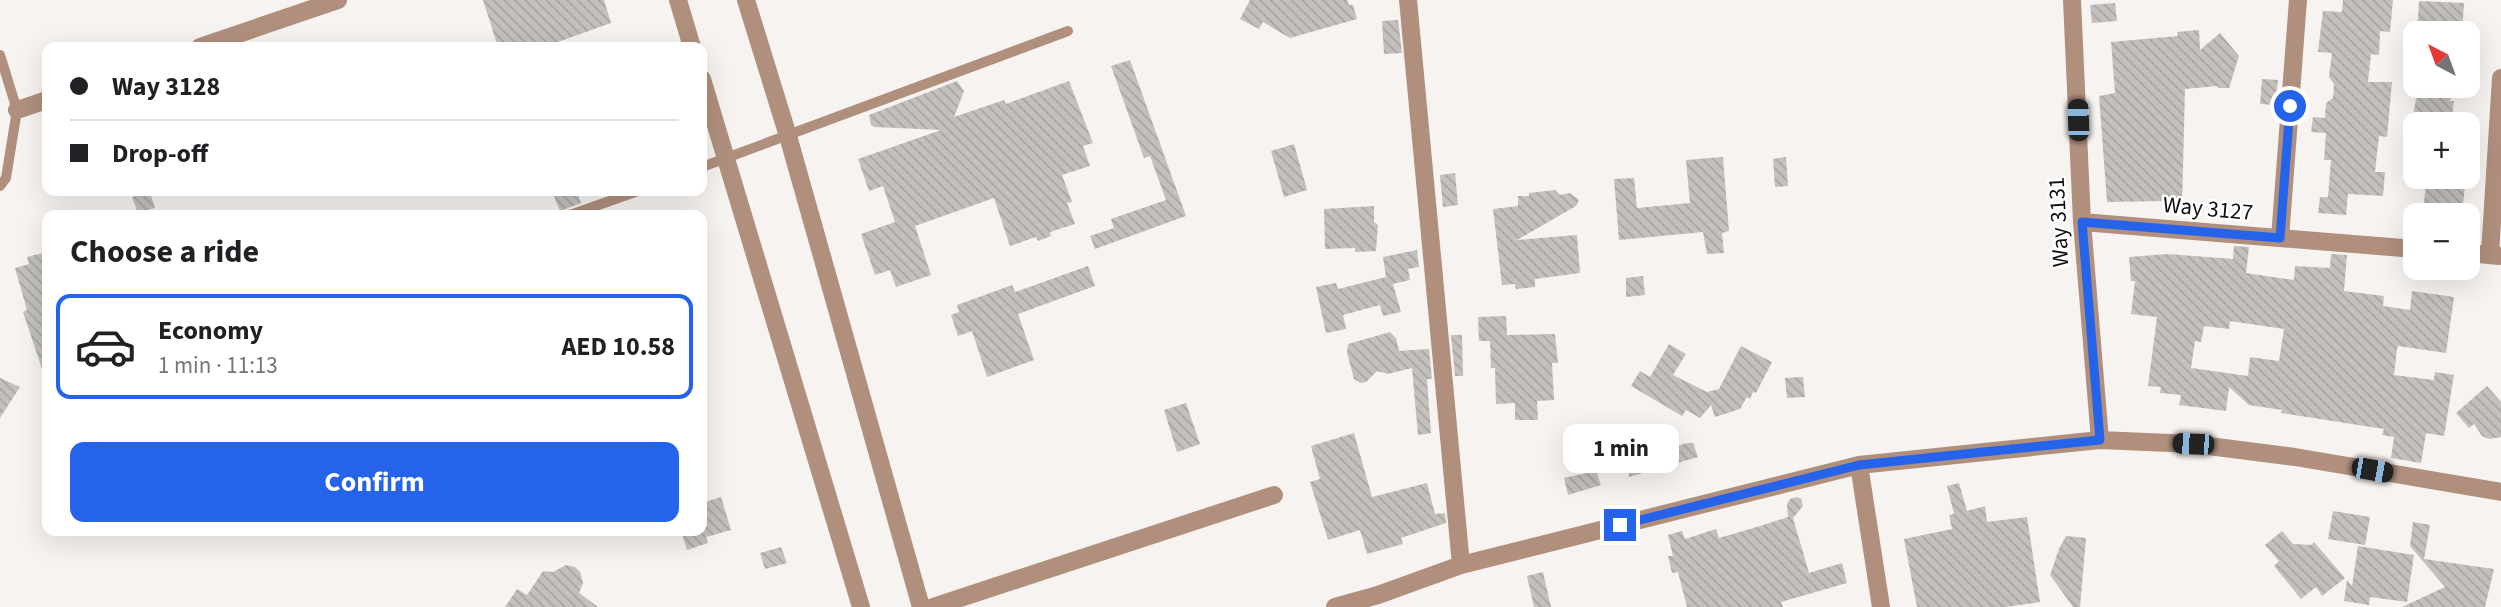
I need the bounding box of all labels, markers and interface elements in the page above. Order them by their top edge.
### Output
north arrow [2403,21,2480,98]
map controls [2403,21,2480,280]
text: Way 3128 [112,68,220,105]
route start [2274,90,2306,122]
car [2067,99,2090,141]
button: + [2403,112,2480,189]
text: Drop-off [112,135,208,172]
street label: Way 3131 [2040,176,2077,268]
street label: Way 3127 [2162,188,2254,229]
button: − [2403,203,2480,280]
text: Choose a ride [70,229,259,275]
text: Economy [158,312,263,349]
icon: car [74,315,137,378]
text: AED 10.58 [561,328,675,365]
text: 1 min · 11:13 [158,349,278,382]
callout: 1 min [1562,424,1678,472]
text: 1 min [1593,432,1649,465]
car [2172,433,2215,455]
button: Confirm [70,442,679,522]
car [2350,456,2395,484]
route end [1604,509,1636,541]

